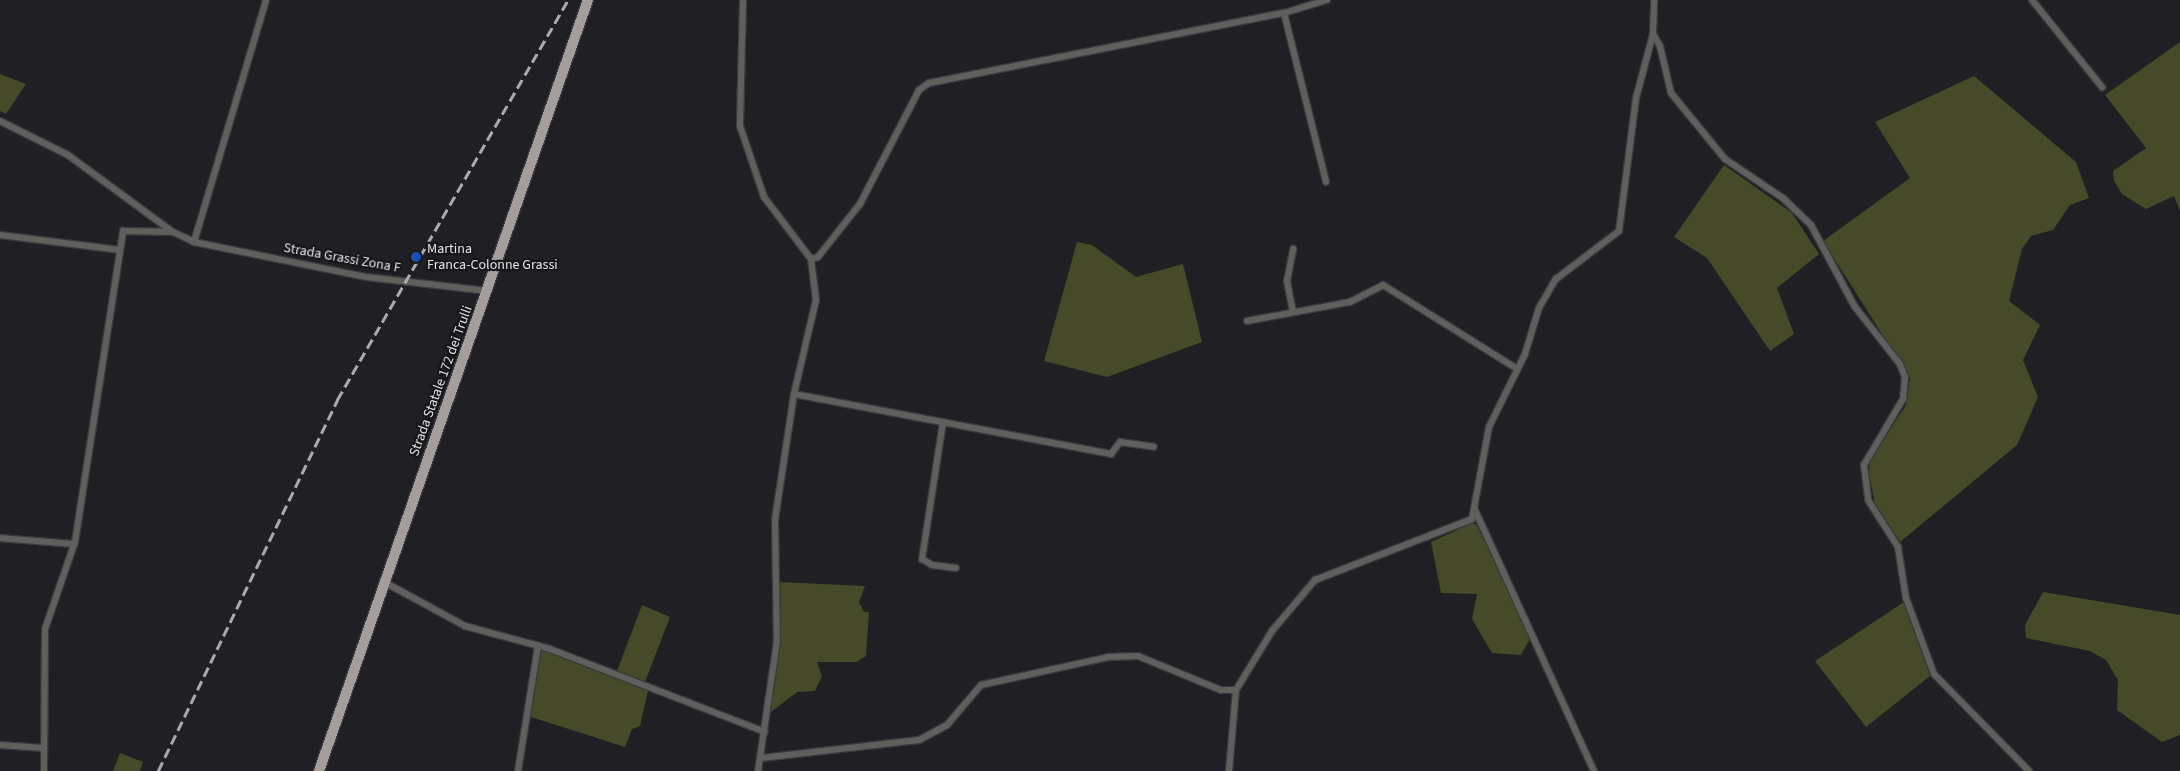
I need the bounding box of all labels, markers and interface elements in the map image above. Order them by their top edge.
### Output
street label: Strada Grassi Zona F [282,239,402,277]
place label: Martina Franca-Colonne Grassi [427,241,558,274]
marker: Martina Franca-Colonne Grassi [409,250,423,264]
street label: Strada Statale 172 dei Trulli [406,303,476,459]

